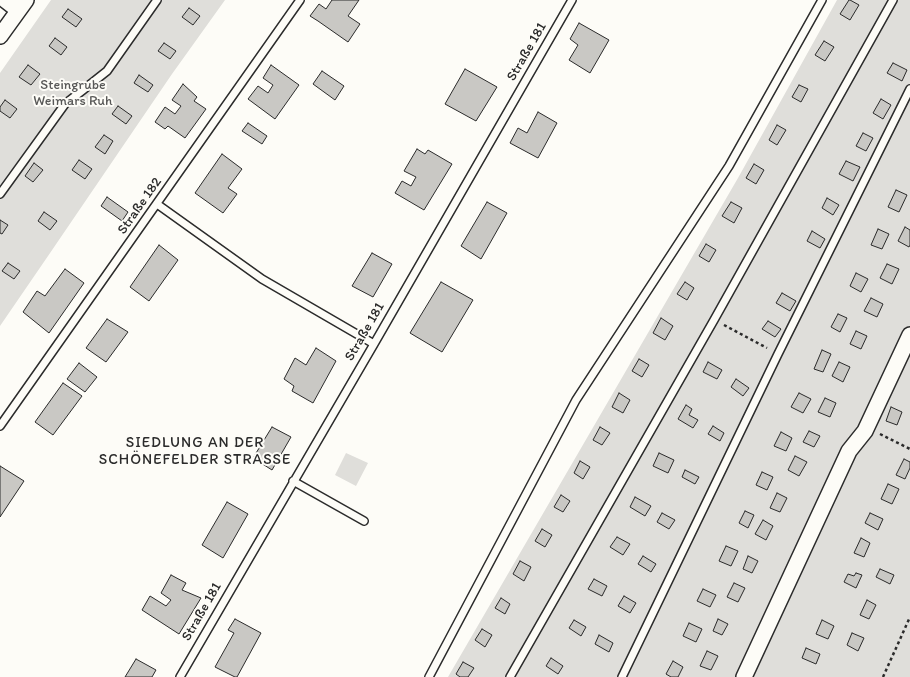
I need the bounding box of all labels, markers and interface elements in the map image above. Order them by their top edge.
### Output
street label: Straße 181 [504,20,550,84]
park label: Steingrube Weimars Ruh [33,77,113,110]
street label: Straße 182 [114,174,166,238]
street label: Straße 181 [342,300,388,364]
district label: SIEDLUNG AN DER SCHÖNEFELDER STRASSE [98,434,292,469]
street label: Straße 181 [179,580,225,644]

